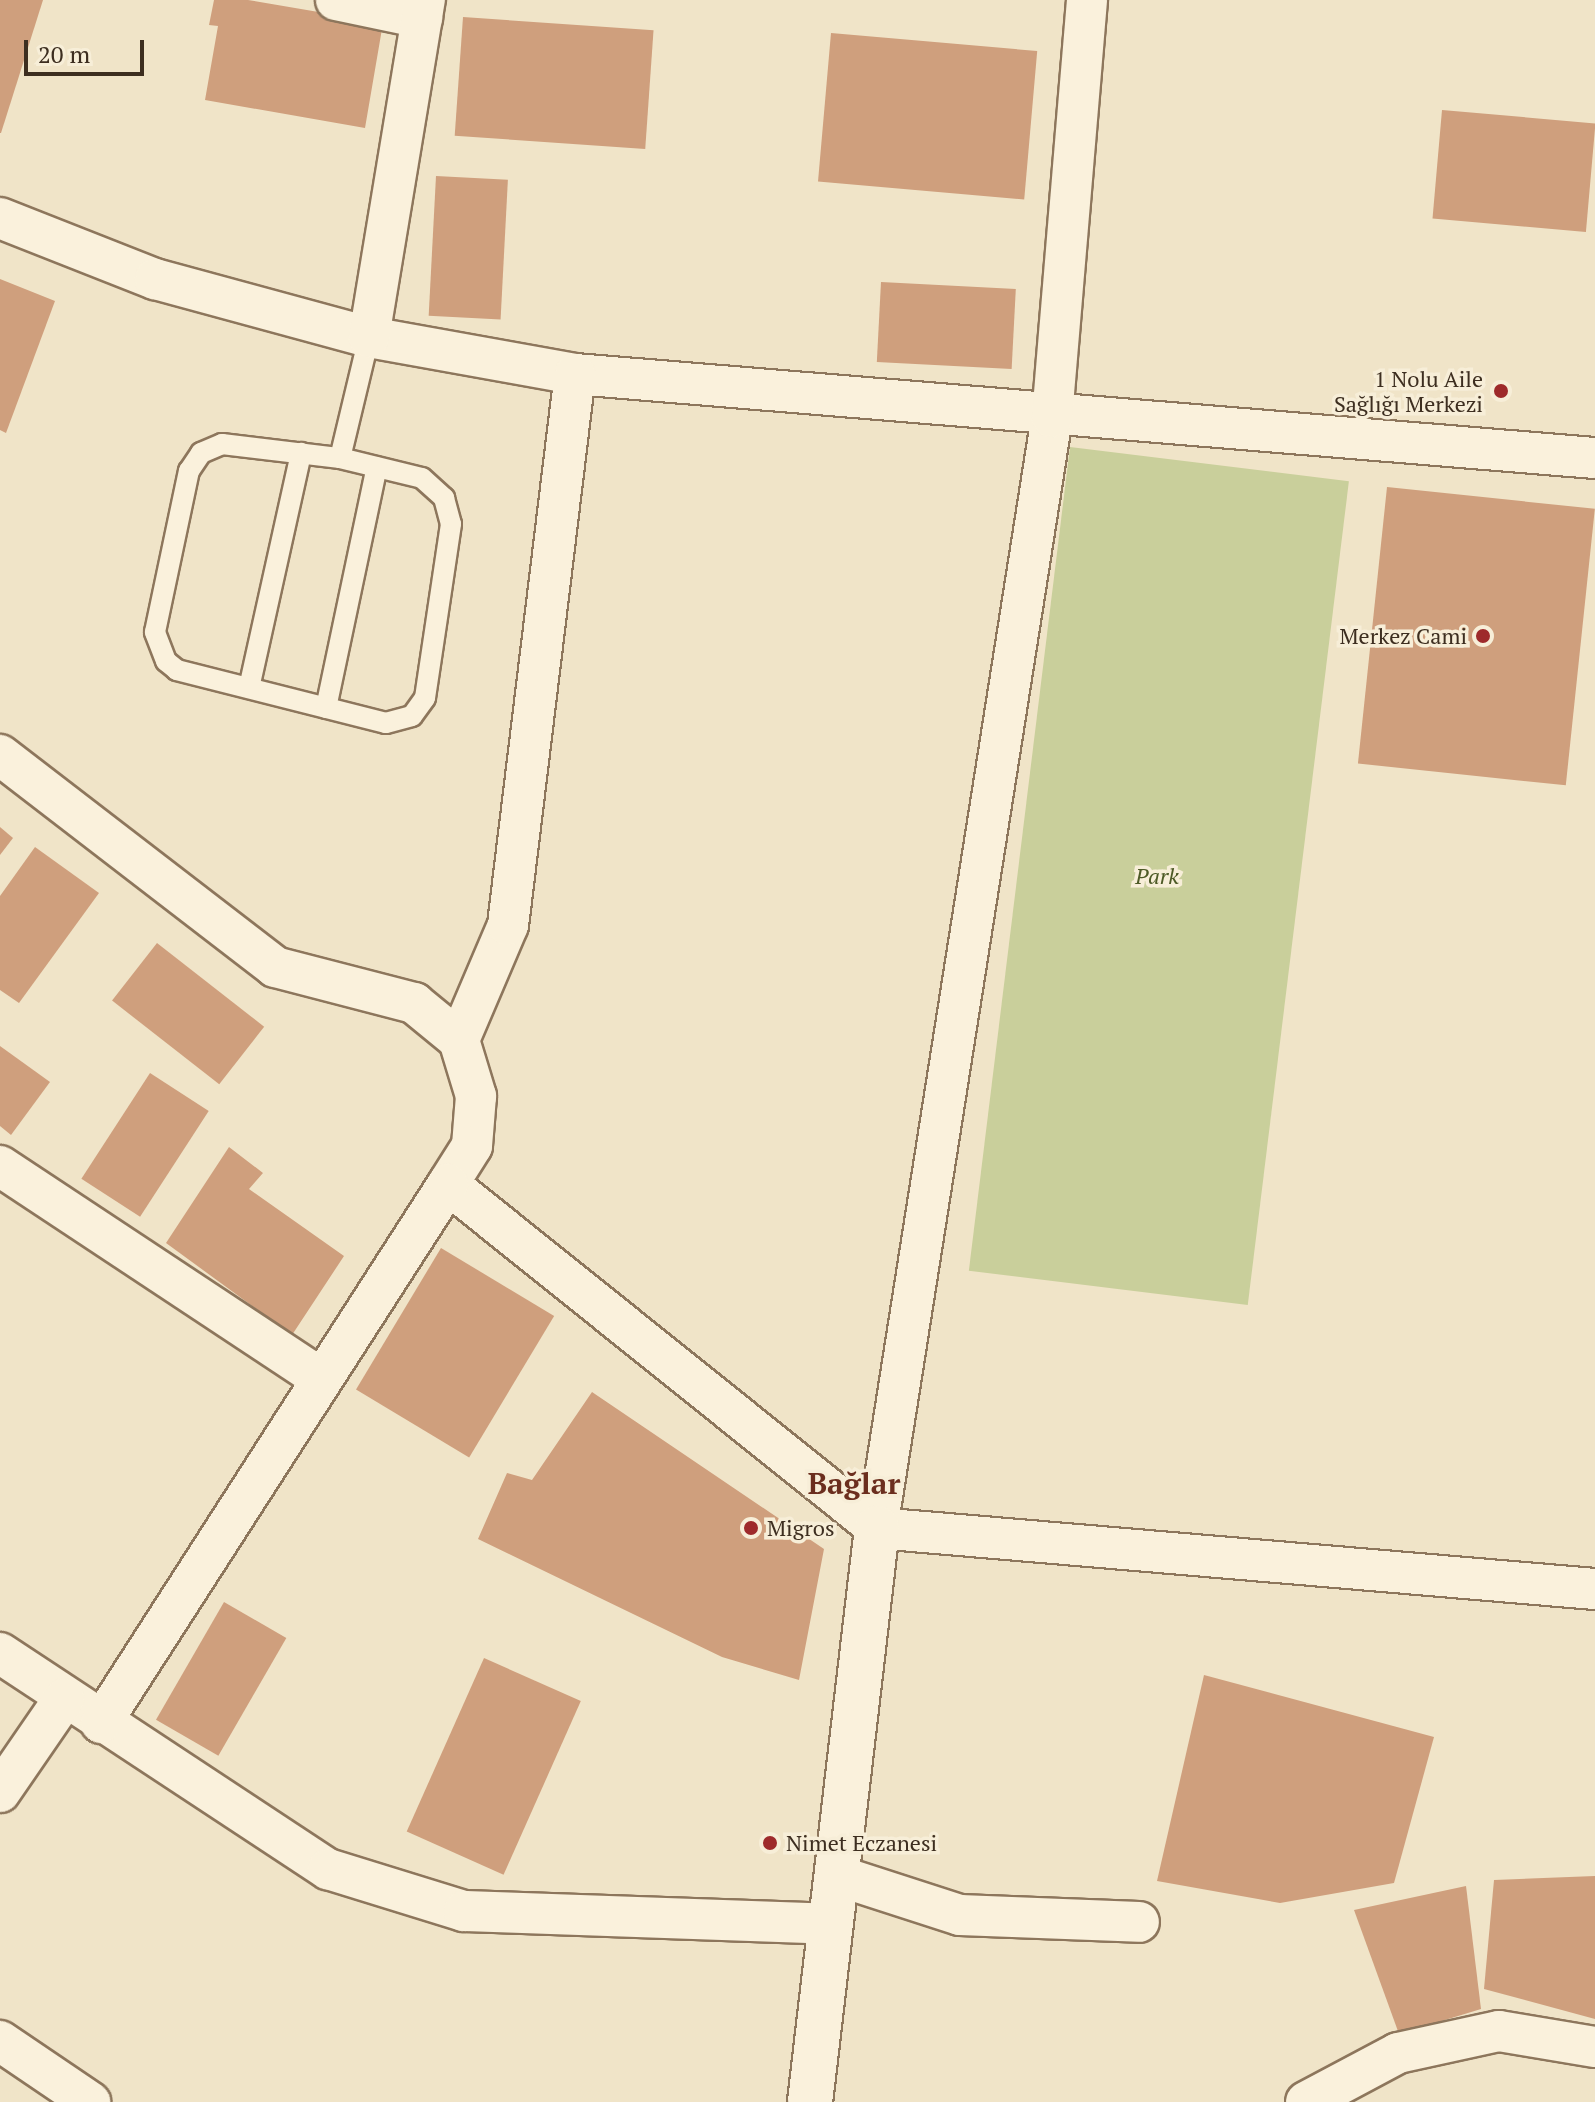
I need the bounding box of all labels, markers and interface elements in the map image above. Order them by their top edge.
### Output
scale bar [28,24,148,74]
text: 20 m [38,38,90,70]
place label: 1 Nolu Aile Sağlığı Merkezi [1334,365,1483,416]
marker: 1 Nolu Aile Sağlığı Merkezi [1490,380,1512,402]
place label: Merkez Cami [1340,623,1467,649]
marker: Merkez Cami [1474,627,1492,645]
park label: Park [1135,863,1179,889]
district label: Bağlar [808,1465,900,1501]
place label: Migros [767,1515,834,1541]
marker: Migros [742,1519,760,1537]
place label: Nimet Eczanesi [786,1830,937,1856]
marker: Nimet Eczanesi [761,1834,779,1852]

